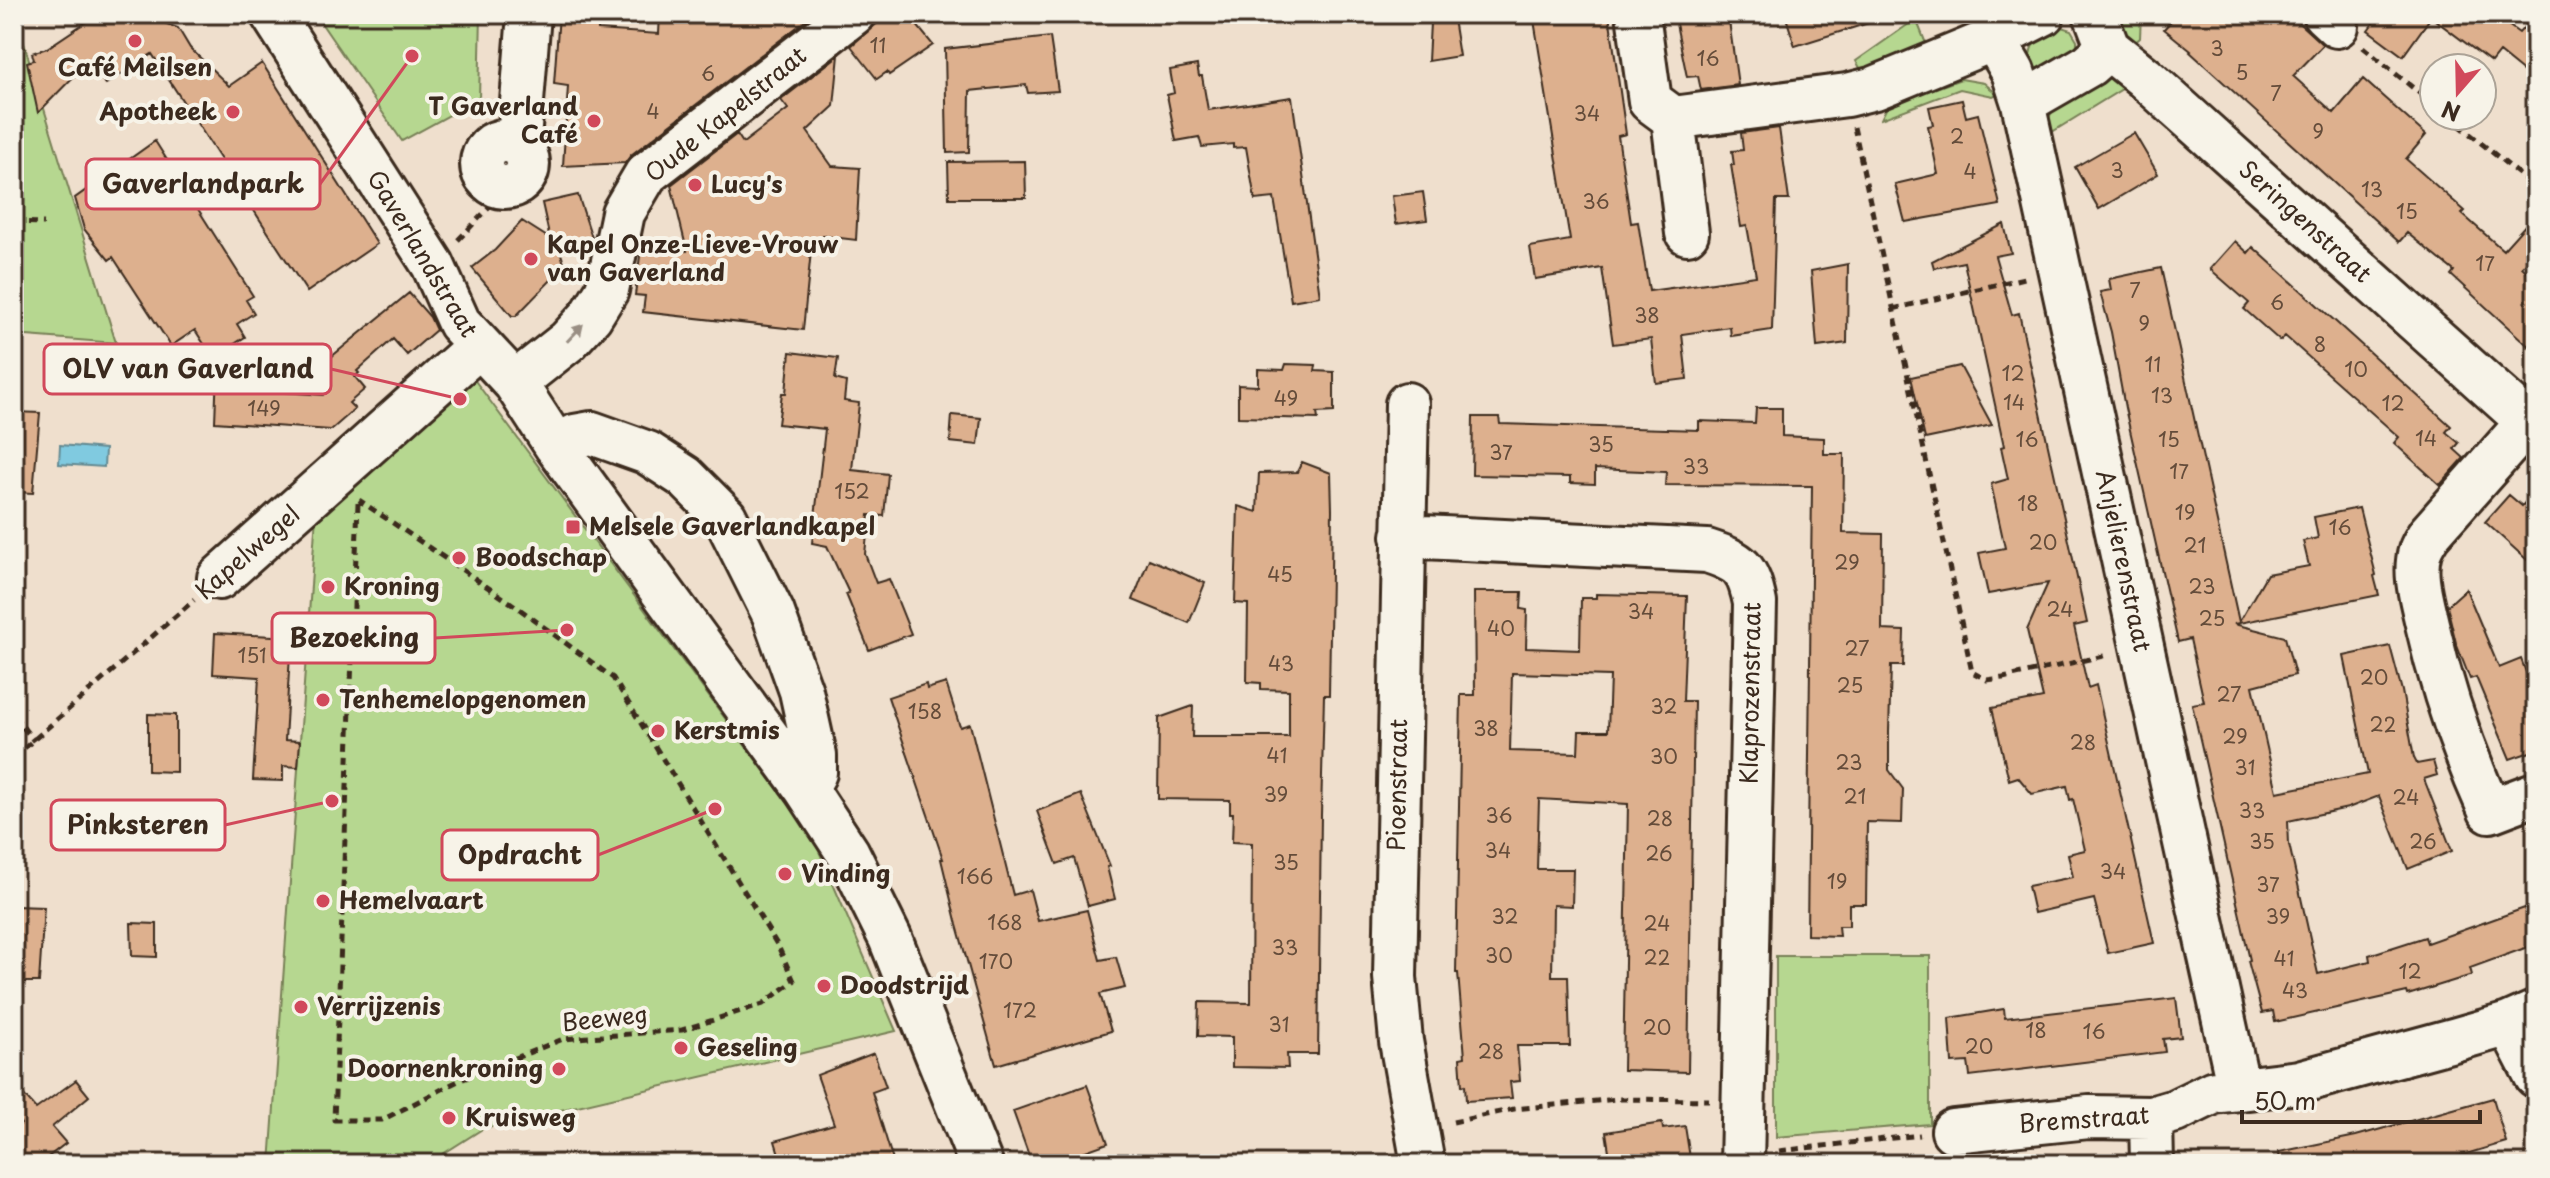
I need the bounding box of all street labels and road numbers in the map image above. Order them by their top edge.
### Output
street label: Oude Kapelstraat [636,37,814,190]
street label: Seringenstraat [2232,151,2381,290]
street label: Gaverlandstraat [359,162,488,344]
street label: Anjelierenstraat [2088,466,2162,655]
street label: Kapelwegel [187,496,307,607]
street label: Klaprozenstraat [1729,601,1769,784]
street label: Pioenstraat [1377,718,1415,851]
street label: Beeweg [560,995,650,1039]
street label: Bremstraat [2017,1095,2151,1141]

